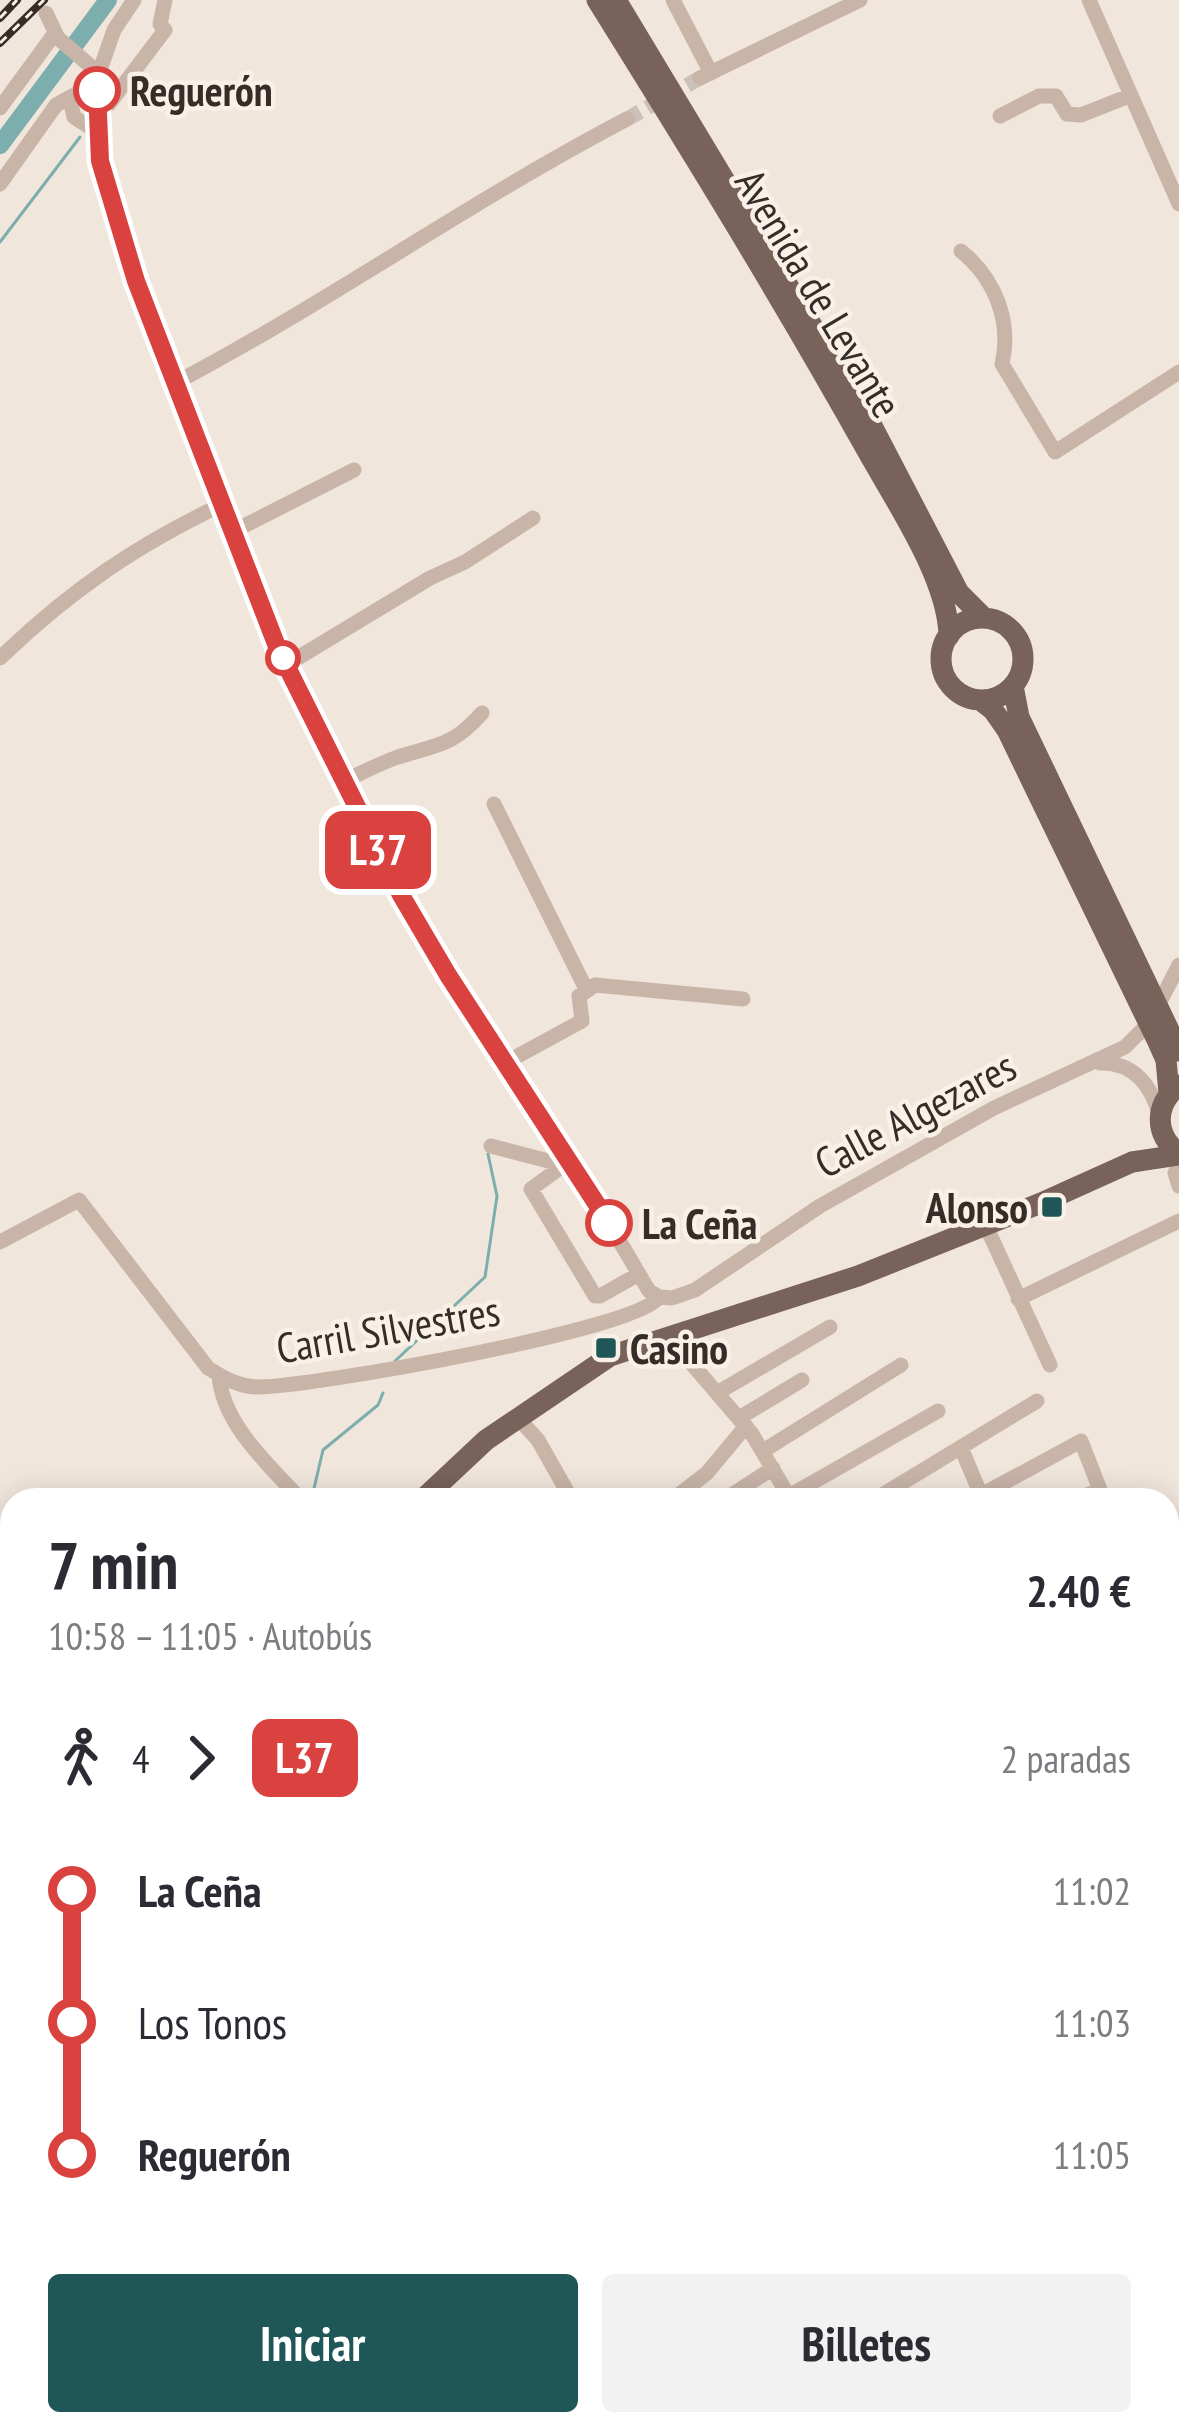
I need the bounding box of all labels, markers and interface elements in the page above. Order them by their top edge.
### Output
place label: Reguerón [130,63,273,118]
marker: Reguerón [75,68,119,112]
street label: Avenida de Levante [723,159,915,427]
unlabelled marker [267,642,299,674]
line badge: L37 [309,811,447,889]
text: L37 [349,822,407,877]
street label: Calle Algezares [805,1038,1025,1190]
place label: Alonso [925,1180,1028,1235]
marker: Alonso [1039,1194,1065,1220]
place label: La Ceña [642,1196,757,1251]
marker: La Ceña [587,1201,631,1245]
street label: Carril Silvestres [272,1282,504,1376]
place label: Casino [630,1321,728,1376]
marker: Casino [593,1335,619,1361]
text: 7 min [48,1522,178,1607]
text: 2.40 € [1026,1561,1131,1619]
text: 10:58 – 11:05 · Autobús [48,1610,372,1661]
icon: walk [48,1725,114,1791]
icon: forward [168,1725,234,1791]
text: L37 [276,1730,334,1785]
text: 4 [132,1733,150,1784]
text: 2 paradas [1001,1733,1131,1784]
text: La Ceña [138,1861,262,1919]
text: 11:02 [1053,1865,1131,1916]
text: Los Tonos [138,1993,287,2051]
text: 11:03 [1053,1997,1131,2048]
text: Reguerón [138,2125,291,2183]
text: 11:05 [1053,2129,1131,2180]
button: Iniciar [48,2274,578,2412]
button: Billetes [602,2274,1131,2412]

